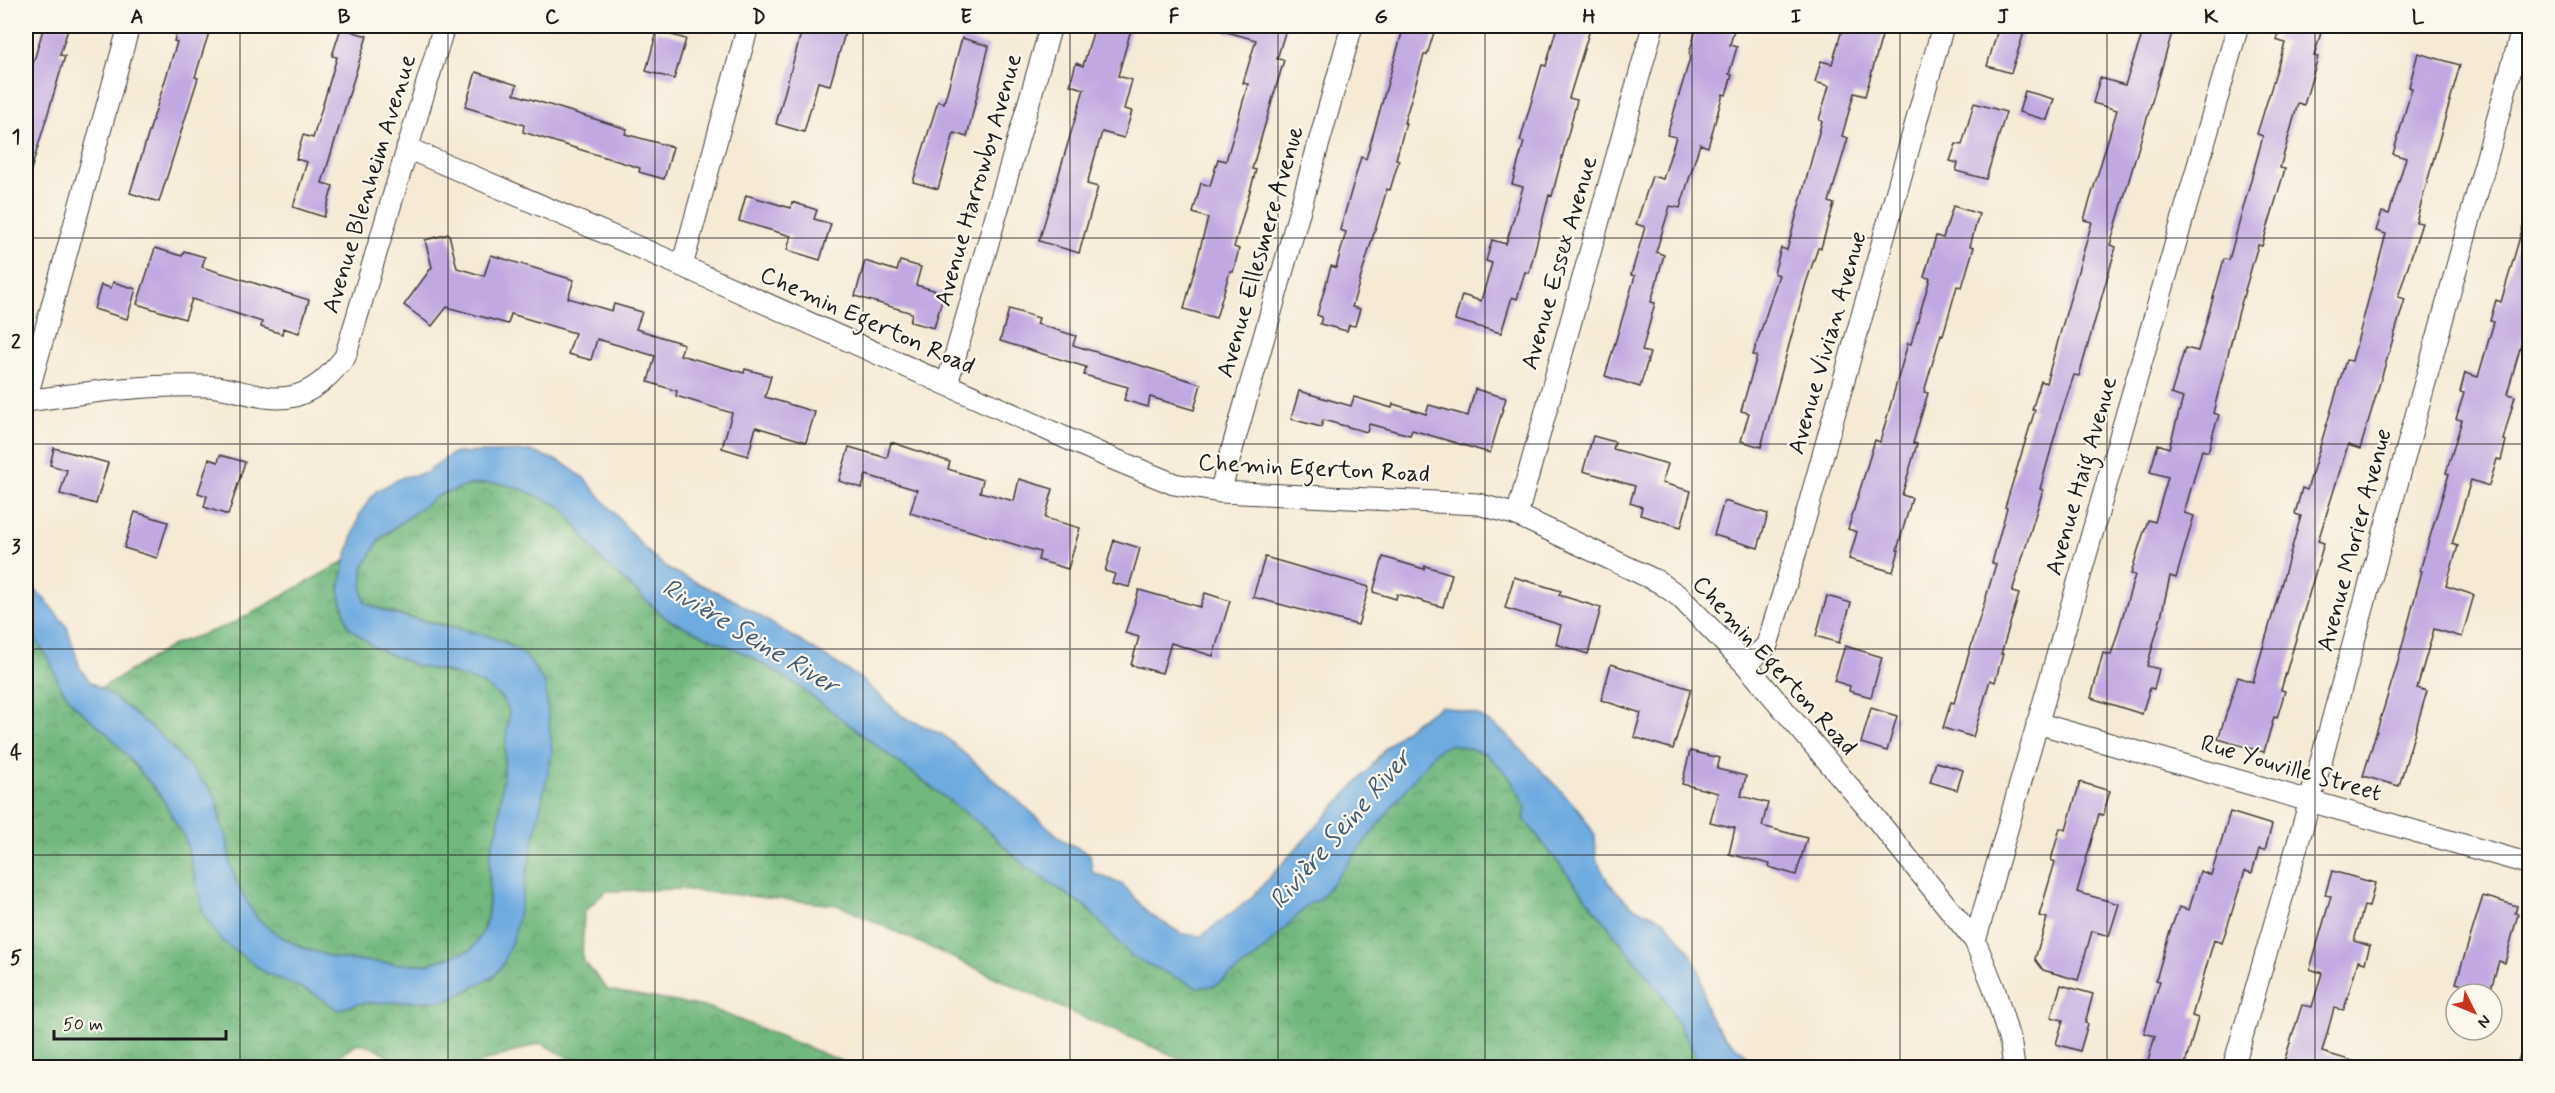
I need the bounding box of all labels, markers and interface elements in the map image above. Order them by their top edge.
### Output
text: A [130,4,144,31]
text: B [338,4,351,31]
text: C [545,4,560,31]
text: D [752,4,766,31]
text: E [960,4,972,31]
text: F [1169,4,1180,31]
text: G [1374,4,1388,31]
text: H [1582,4,1596,31]
text: I [1791,4,1801,31]
text: J [1997,4,2009,31]
text: K [2204,4,2219,31]
text: L [2412,4,2425,31]
street label: Avenue Harrowby Avenue [928,50,1030,310]
street label: Avenue Blenheim Avenue [316,51,424,317]
street label: Avenue Ellesmere Avenue [1210,122,1312,382]
text: 1 [12,124,20,151]
street label: Avenue Essex Avenue [1515,152,1605,374]
street label: Avenue Vivian Avenue [1781,228,1875,458]
street label: Chemin Egerton Road [754,260,979,385]
text: 2 [11,329,21,356]
street label: Avenue Haig Avenue [2039,373,2128,580]
street label: Avenue Morier Avenue [2310,425,2400,655]
street label: Chemin Egerton Road [1197,447,1431,494]
text: 3 [11,534,21,561]
street label: Chemin Egerton Road [1683,569,1863,765]
water label: Rivière Seine River [655,571,847,705]
street label: Rue Youville Street [2197,728,2385,810]
text: 4 [10,740,22,767]
water label: Rivière Seine River [1262,741,1422,917]
text: 5 [10,945,22,972]
north arrow [2444,982,2504,1042]
scale bar [54,1003,226,1041]
text: N [2473,1010,2495,1032]
text: 50 m [63,1013,103,1037]

